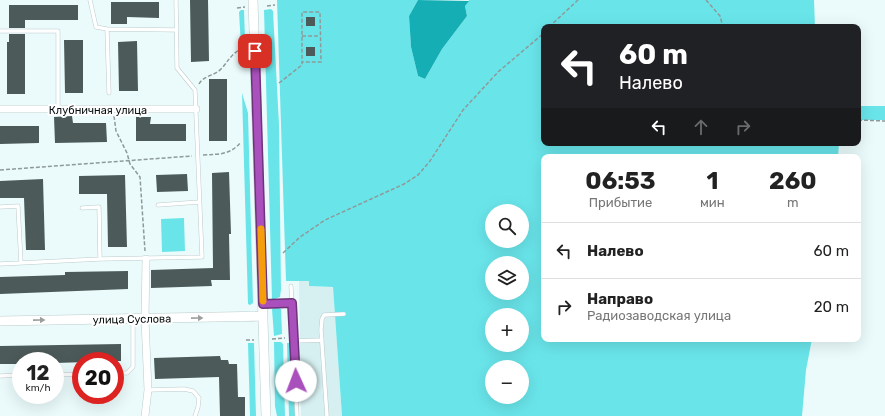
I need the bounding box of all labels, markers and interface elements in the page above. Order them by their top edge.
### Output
pin [238,34,272,68]
text: 60 m [619,38,688,71]
icon: arrive [244,40,266,62]
icon: left [553,40,605,92]
text: Налево [619,72,683,94]
street label: Клубничная улица [49,104,147,117]
icon: left [648,116,670,138]
icon: ahead [690,116,712,138]
icon: right [732,116,754,138]
text: 06:53 [585,167,656,195]
text: 1 [706,167,718,195]
text: 260 [769,167,817,195]
text: Прибытие [589,195,652,210]
text: мин [700,195,725,210]
text: m [787,195,799,210]
map controls [485,204,529,404]
button: search [485,204,529,248]
icon: left [553,240,575,262]
text: Налево [587,242,644,260]
text: 60 m [813,242,849,260]
button: layers [485,256,529,300]
text: Направо [587,290,653,308]
icon: right [553,296,575,318]
text: 20 m [814,298,849,316]
button: + [485,308,529,352]
text: Радиозаводская улица [587,308,731,323]
street label: улица Суслова [93,312,171,327]
one-way arrow [191,314,203,321]
one-way arrow [33,317,45,324]
speed limit sign: 20 [72,352,124,404]
position arrow [275,360,317,402]
button: − [485,360,529,404]
text: 12 [27,361,49,385]
text: km/h [26,382,50,394]

